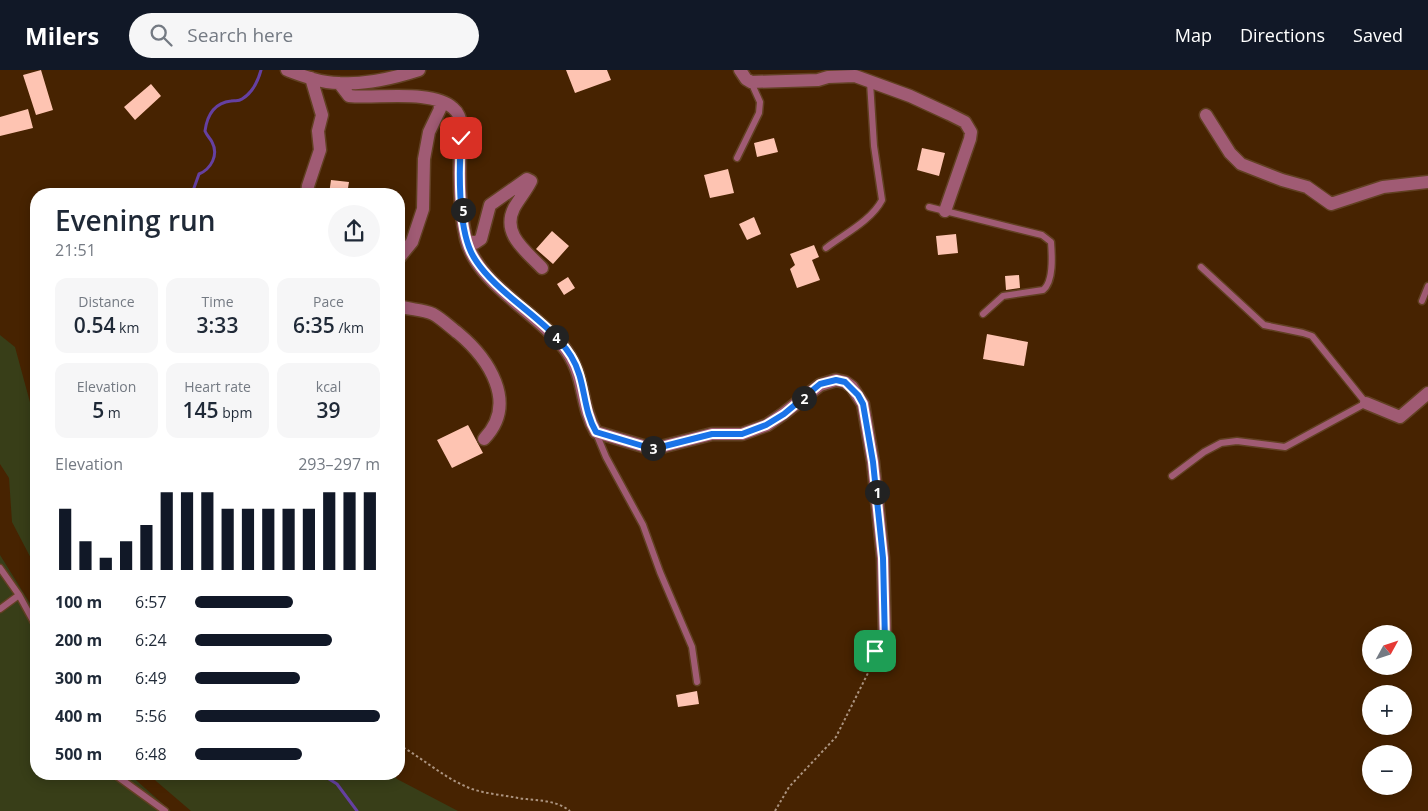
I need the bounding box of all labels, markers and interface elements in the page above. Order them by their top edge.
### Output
search box [129,13,479,58]
text: Milers [25,19,99,52]
icon: search [147,21,175,49]
text: Search here [187,22,293,48]
text: Map [1175,23,1212,47]
text: Directions [1240,23,1325,47]
text: Saved [1353,23,1403,47]
pin [440,117,482,159]
icon: check [447,124,475,152]
pin: 5 [450,198,476,222]
text: Evening run [55,201,216,239]
text: 5 [459,201,468,220]
button: share [328,205,380,257]
text: 21:51 [55,239,96,261]
text: Distance [78,292,135,311]
text: Time [201,292,234,311]
text: Pace [313,292,344,311]
text: 0.54 [74,311,115,339]
text: 3:33 [197,311,238,339]
text: 6:35 [293,311,335,339]
text: km [115,318,139,337]
text: /km [335,318,364,337]
pin: 4 [544,324,568,350]
text: 4 [552,328,561,347]
text: Elevation [77,377,136,396]
text: Heart rate [184,377,251,396]
text: kcal [316,377,341,396]
pin: 2 [792,386,816,410]
text: 2 [800,389,809,408]
text: 5 [92,396,104,424]
text: 145 [183,396,219,424]
text: 39 [316,396,341,424]
text: m [104,403,121,422]
text: bpm [219,403,252,422]
pin: 3 [640,436,666,460]
text: 3 [649,439,658,458]
text: Elevation [55,453,123,475]
text: 293–297 m [298,453,380,475]
pin: 1 [864,480,890,504]
text: 1 [873,483,882,502]
text: 100 m [55,591,102,613]
text: 6:57 [135,591,167,613]
north arrow [1362,625,1412,675]
map controls [1362,625,1412,795]
text: 200 m [55,629,102,651]
text: 6:24 [135,629,167,651]
pin [854,630,896,672]
icon: arrive [861,637,889,665]
text: 300 m [55,667,102,689]
text: 6:49 [135,667,167,689]
button: + [1362,685,1412,735]
text: 400 m [55,705,102,727]
text: 5:56 [135,705,167,727]
text: 500 m [55,743,102,765]
text: 6:48 [135,743,167,765]
button: − [1362,745,1412,795]

